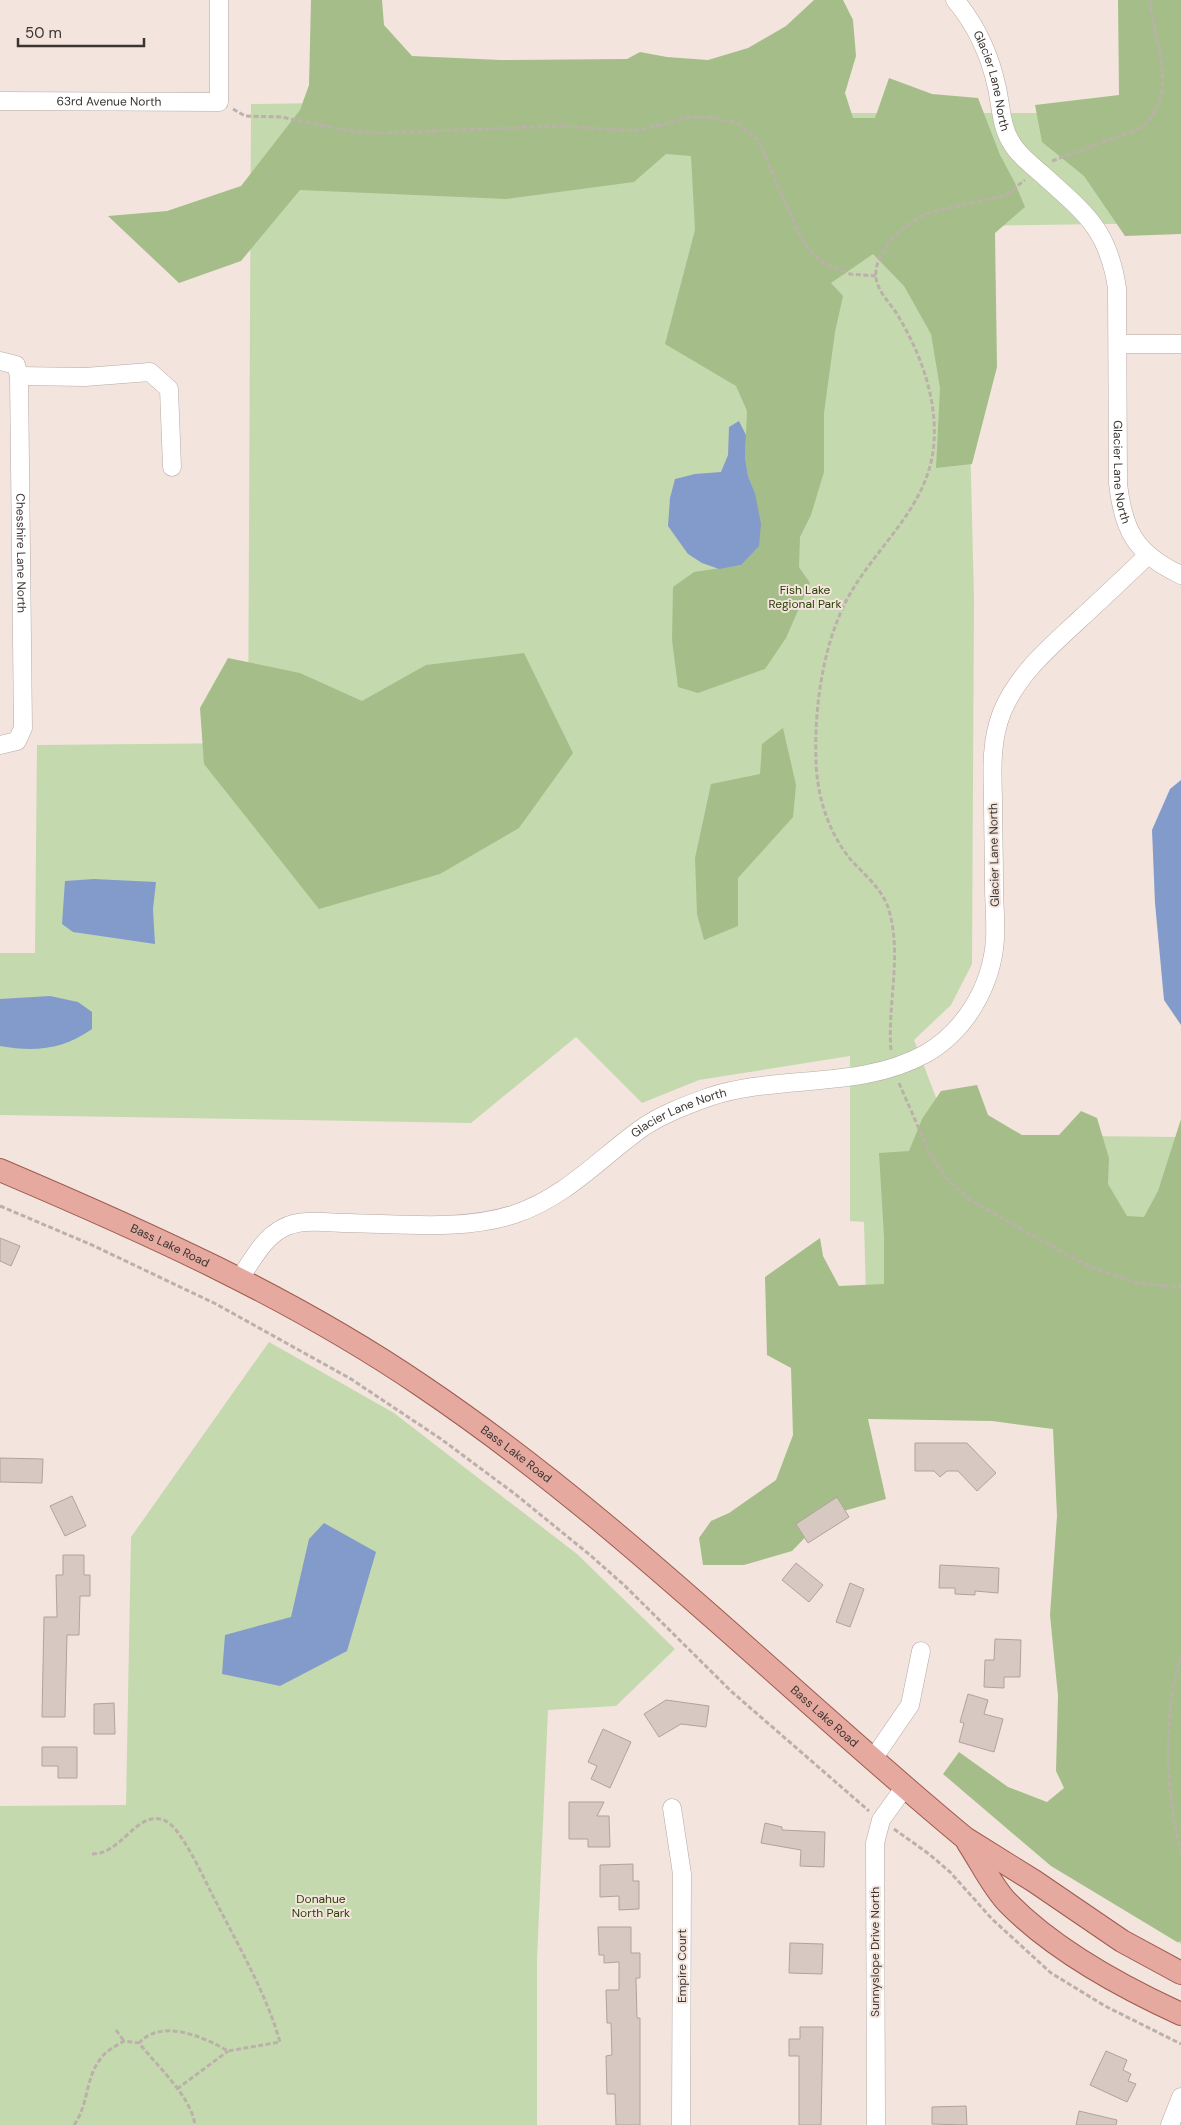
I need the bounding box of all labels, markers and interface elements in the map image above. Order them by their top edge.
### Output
scale bar [18,15,144,47]
text: 50 m [25,23,62,43]
street label: Glacier Lane North [969,28,1013,133]
street label: 63rd Avenue North [56,93,162,110]
street label: Glacier Lane North [1110,420,1134,526]
street label: Chesshire Lane North [12,493,30,613]
park label: Fish Lake Regional Park [768,582,842,612]
street label: Glacier Lane North [985,803,1003,907]
street label: Glacier Lane North [628,1084,728,1141]
street label: Bass Lake Road [128,1220,212,1271]
street label: Bass Lake Road [477,1422,555,1486]
street label: Bass Lake Road [787,1682,862,1751]
street label: Sunnyslope Drive North [867,1887,883,2017]
park label: Donahue North Park [292,1891,350,1921]
street label: Empire Court [674,1929,690,2003]

